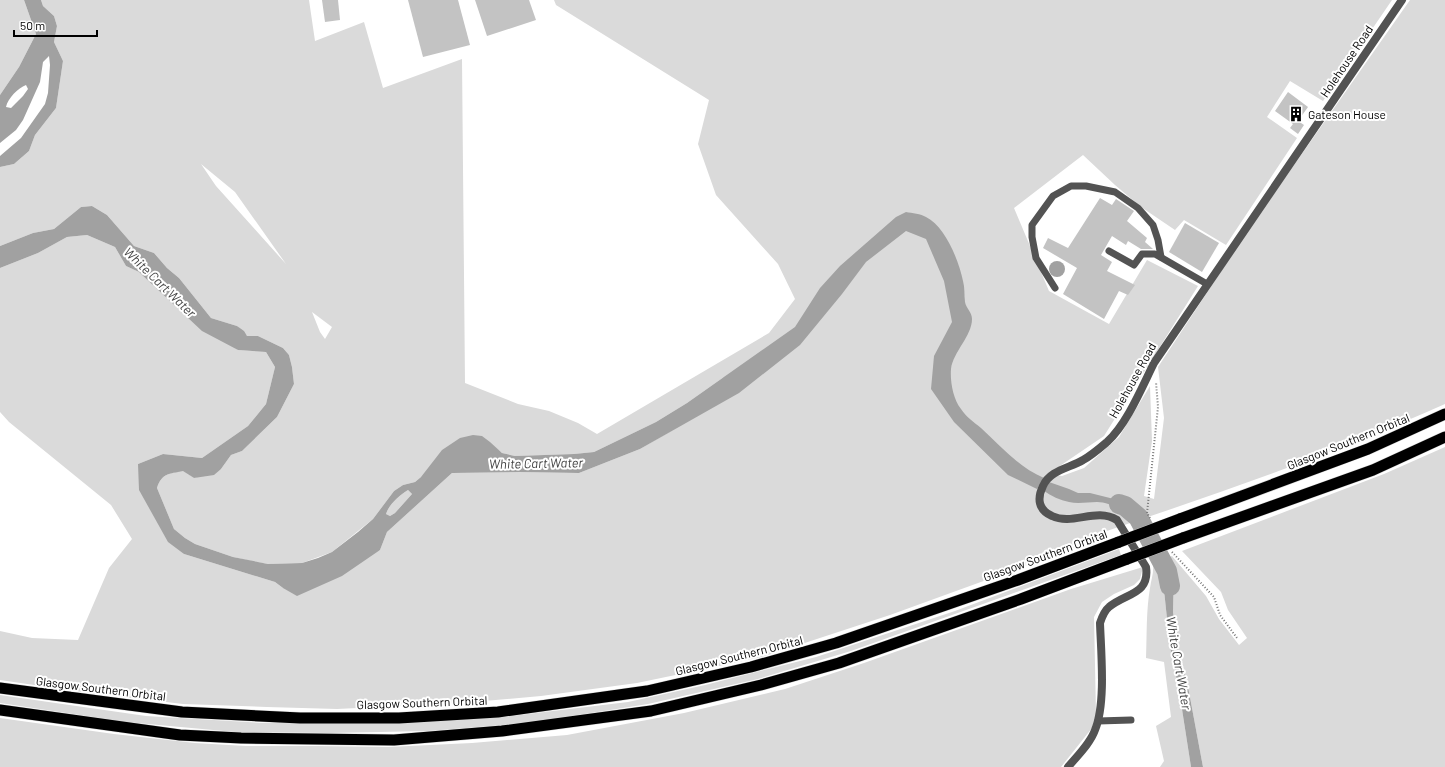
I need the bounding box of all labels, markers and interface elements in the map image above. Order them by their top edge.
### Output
scale bar [14,12,97,38]
text: 50 m [20,18,45,32]
street label: Holehouse Road [1317,22,1375,100]
building icon: Gateson House [1287,105,1305,123]
place label: Gateson House [1308,107,1386,121]
water label: White Cart Water [121,244,200,321]
street label: Holehouse Road [1106,340,1158,420]
street label: Glasgow Southern Orbital [1285,410,1411,472]
water label: White Cart Water [489,454,584,472]
street label: Glasgow Southern Orbital [981,526,1109,584]
water label: White Cart Water [1163,615,1195,711]
street label: Glasgow Southern Orbital [674,632,804,678]
street label: Glasgow Southern Orbital [35,673,167,703]
street label: Glasgow Southern Orbital [356,693,488,711]

